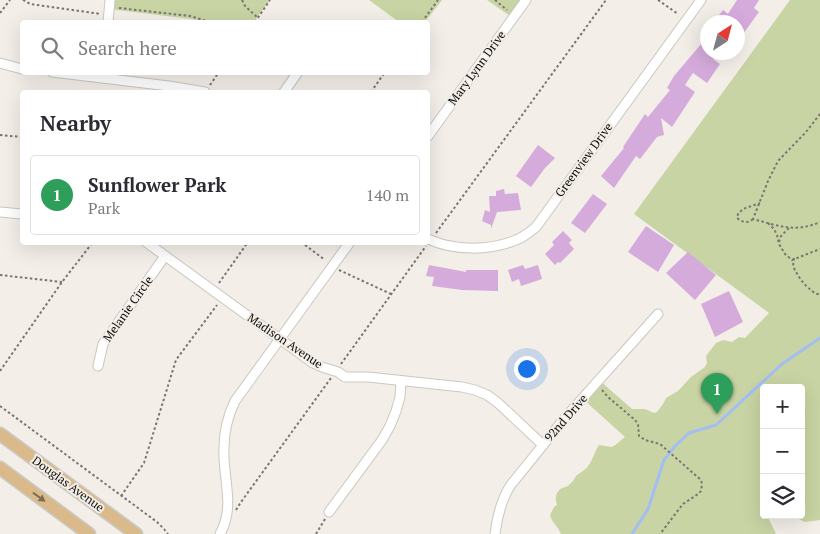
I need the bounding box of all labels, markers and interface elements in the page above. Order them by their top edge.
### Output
north arrow [700,15,745,60]
search box [20,20,430,75]
street label: Mary Lynn Drive [445,28,509,108]
icon: search [38,34,66,62]
text: Search here [78,35,177,60]
text: Nearby [40,109,111,137]
street label: Greenview Drive [552,120,616,200]
text: Sunflower Park [88,172,226,197]
text: 1 [52,184,62,206]
text: 140 m [366,184,409,206]
text: Park [88,197,120,219]
street label: Melanie Circle [99,273,156,345]
street label: Madison Avenue [245,310,326,371]
your location [514,356,540,382]
pin: 1 [701,373,733,414]
map controls [760,384,805,519]
button: + [760,384,805,429]
street label: 92nd Drive [541,391,590,445]
button: − [760,429,805,474]
street label: Douglas Avenue [29,452,107,515]
button: layers [760,474,805,519]
one-way arrow [32,492,46,502]

